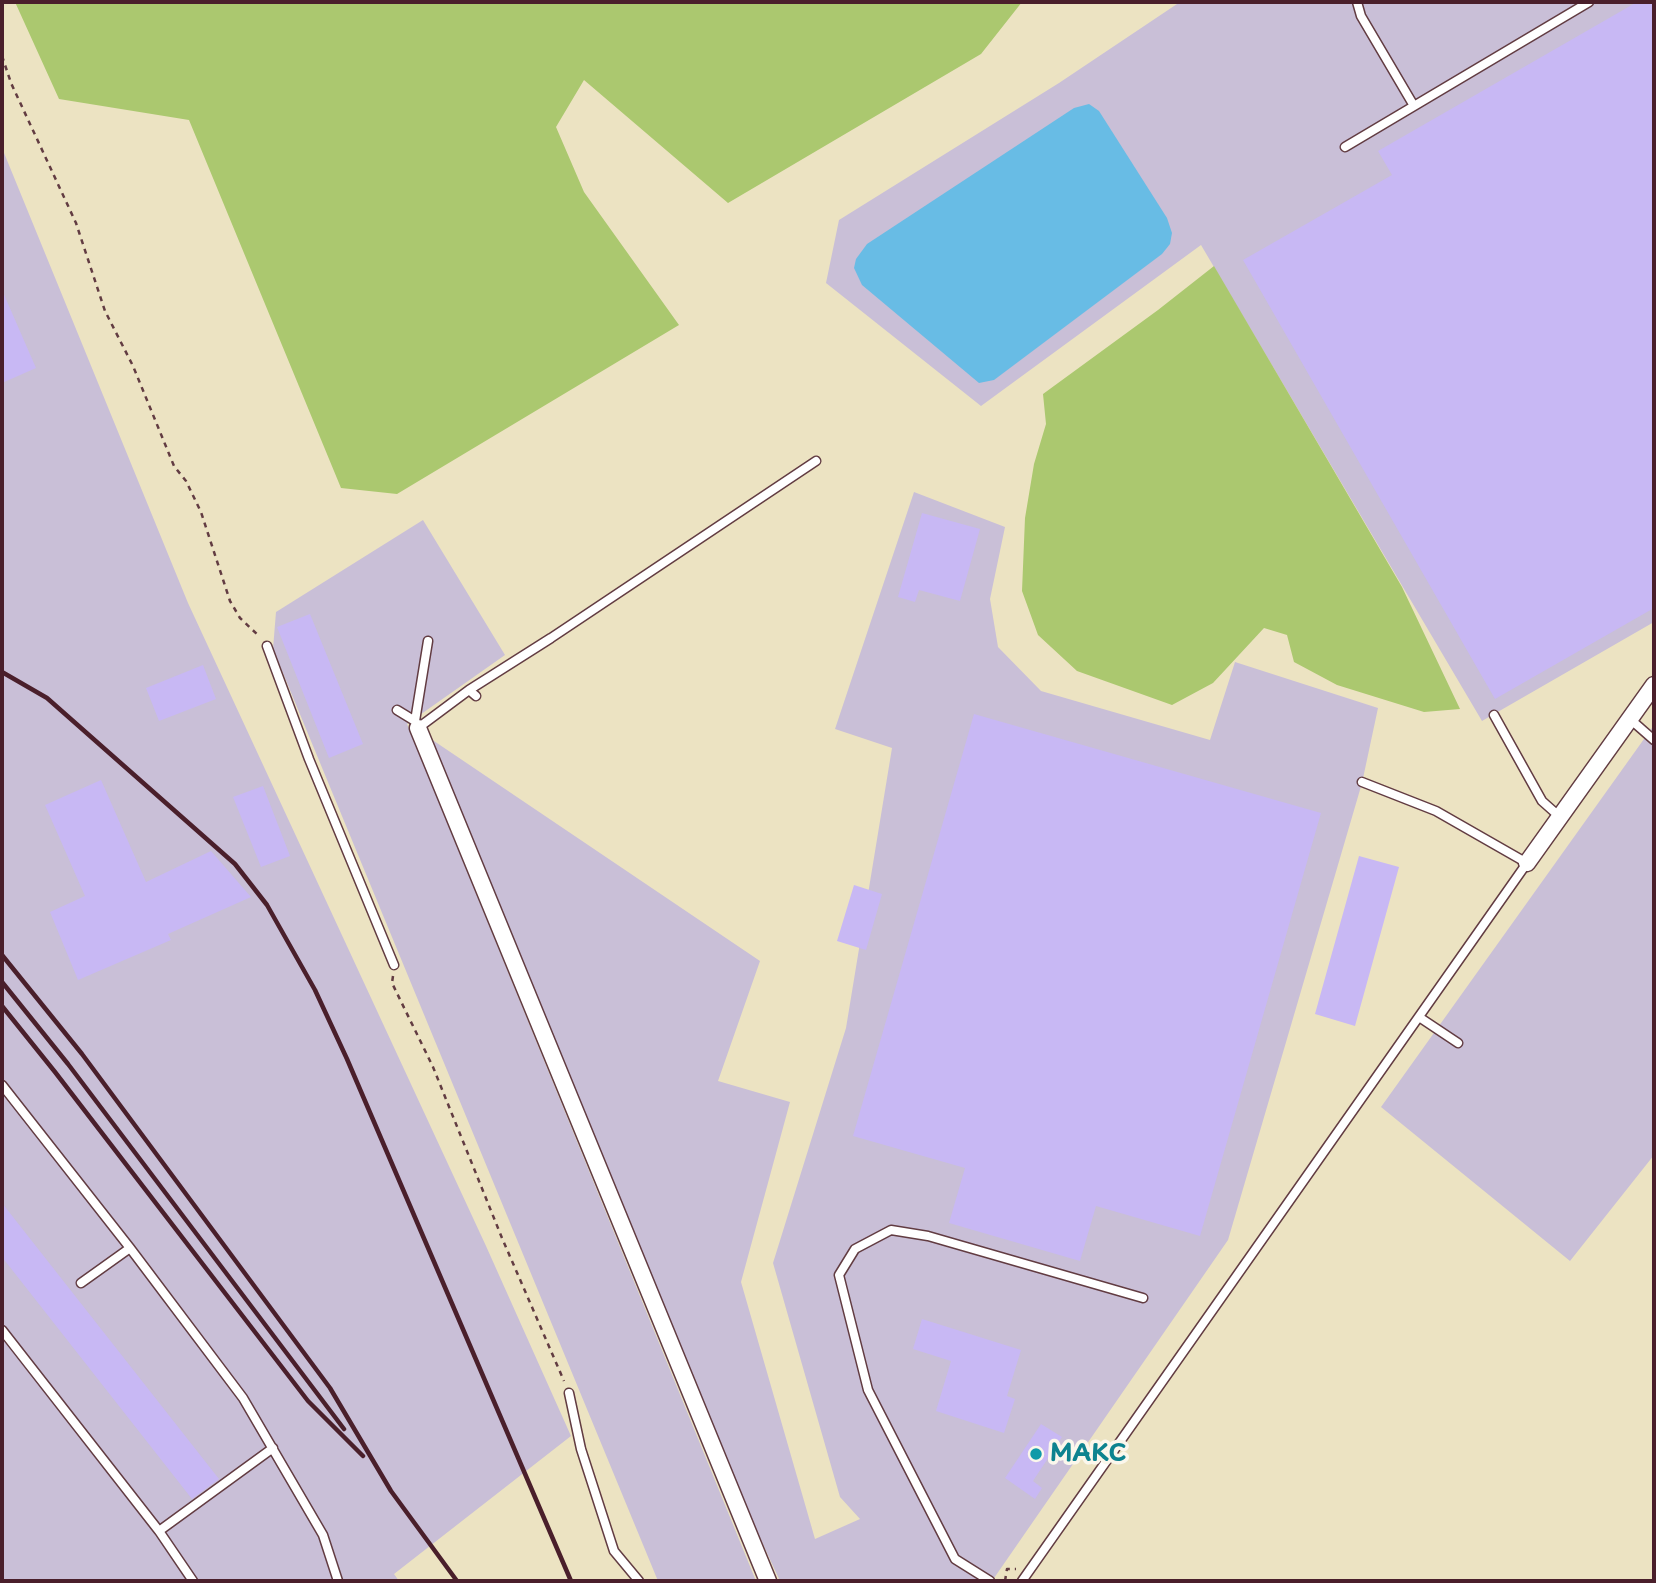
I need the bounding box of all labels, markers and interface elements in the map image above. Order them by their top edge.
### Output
place label: МАКС [1050,1440,1127,1468]
marker: МАКС [1028,1446,1044,1462]

